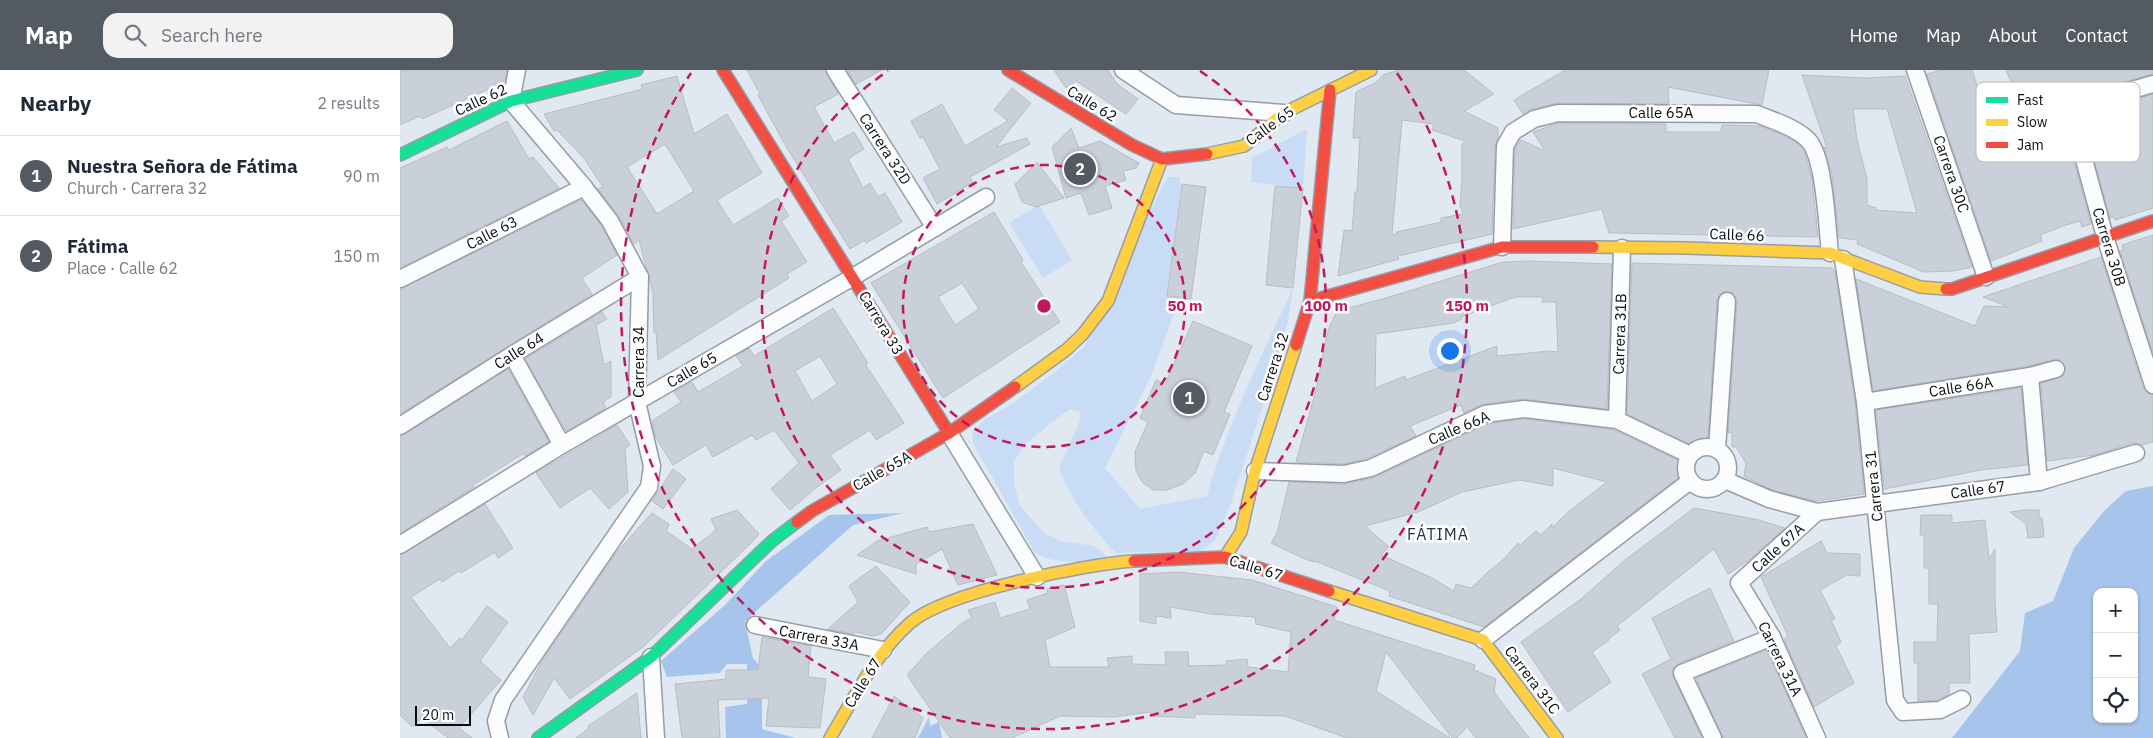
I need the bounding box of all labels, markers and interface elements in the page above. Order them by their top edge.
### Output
search box [103,13,453,58]
text: Map [25,19,73,51]
icon: search [121,21,149,49]
text: Search here [161,23,263,47]
text: Home [1850,24,1898,47]
text: Map [1926,24,1961,47]
text: About [1989,24,2037,47]
text: Contact [2065,24,2128,47]
street label: Calle 62 [452,79,510,120]
street label: Calle 62 [1064,81,1121,126]
legend [1976,82,2140,162]
text: Nearby [20,89,91,117]
text: Fast [2017,91,2043,109]
text: 2 results [317,93,380,113]
street label: Calle 65 [1242,102,1298,150]
street label: Calle 65A [1629,103,1694,122]
street label: Carrera 32D [855,109,916,188]
text: Slow [2017,113,2048,131]
street label: Carrera 30C [1929,133,1974,215]
text: Jam [2017,136,2044,154]
pin: 2 [1064,150,1096,188]
text: Nuestra Señora de Fátima [67,154,298,178]
text: 1 [31,166,41,186]
text: 90 m [343,166,380,186]
text: Church · Carrera 32 [67,178,207,198]
street label: Carrera 30B [2089,205,2130,289]
street label: Calle 63 [463,212,521,254]
street label: Calle 66 [1709,224,1765,245]
text: Fátima [67,234,129,258]
text: 2 [31,246,41,266]
text: 150 m [333,246,380,266]
text: Place · Calle 62 [67,258,178,278]
street label: Carrera 33 [855,287,908,358]
street label: Carrera 31B [1609,293,1630,375]
text: 50 m [1168,296,1202,315]
text: 100 m [1304,296,1348,315]
text: 150 m [1445,296,1489,315]
centre of rings [1035,297,1053,315]
street label: Carrera 34 [629,326,648,398]
street label: Calle 64 [490,328,547,373]
street label: Carrera 32 [1252,330,1293,404]
your location [1437,338,1463,364]
street label: Calle 65 [663,348,720,392]
street label: Calle 66A [1927,372,1995,401]
pin: 1 [1173,379,1205,417]
street label: Calle 66A [1425,406,1493,449]
street label: Calle 65A [849,446,915,495]
street label: Carrera 31 [1860,450,1887,523]
street label: Calle 67 [1949,476,2007,503]
street label: Calle 67A [1747,519,1808,576]
district label: FÁTIMA [1407,523,1469,544]
street label: Calle 67 [1227,550,1285,585]
map controls [2093,588,2138,723]
button: + [2093,588,2138,633]
street label: Carrera 31A [1754,618,1807,700]
street label: Carrera 33A [777,620,861,655]
button: − [2093,633,2138,678]
street label: Carrera 31C [1500,642,1564,718]
street label: Calle 67 [840,654,885,711]
button: locate [2093,678,2138,723]
scale bar [415,703,471,726]
text: 20 m [422,706,454,724]

